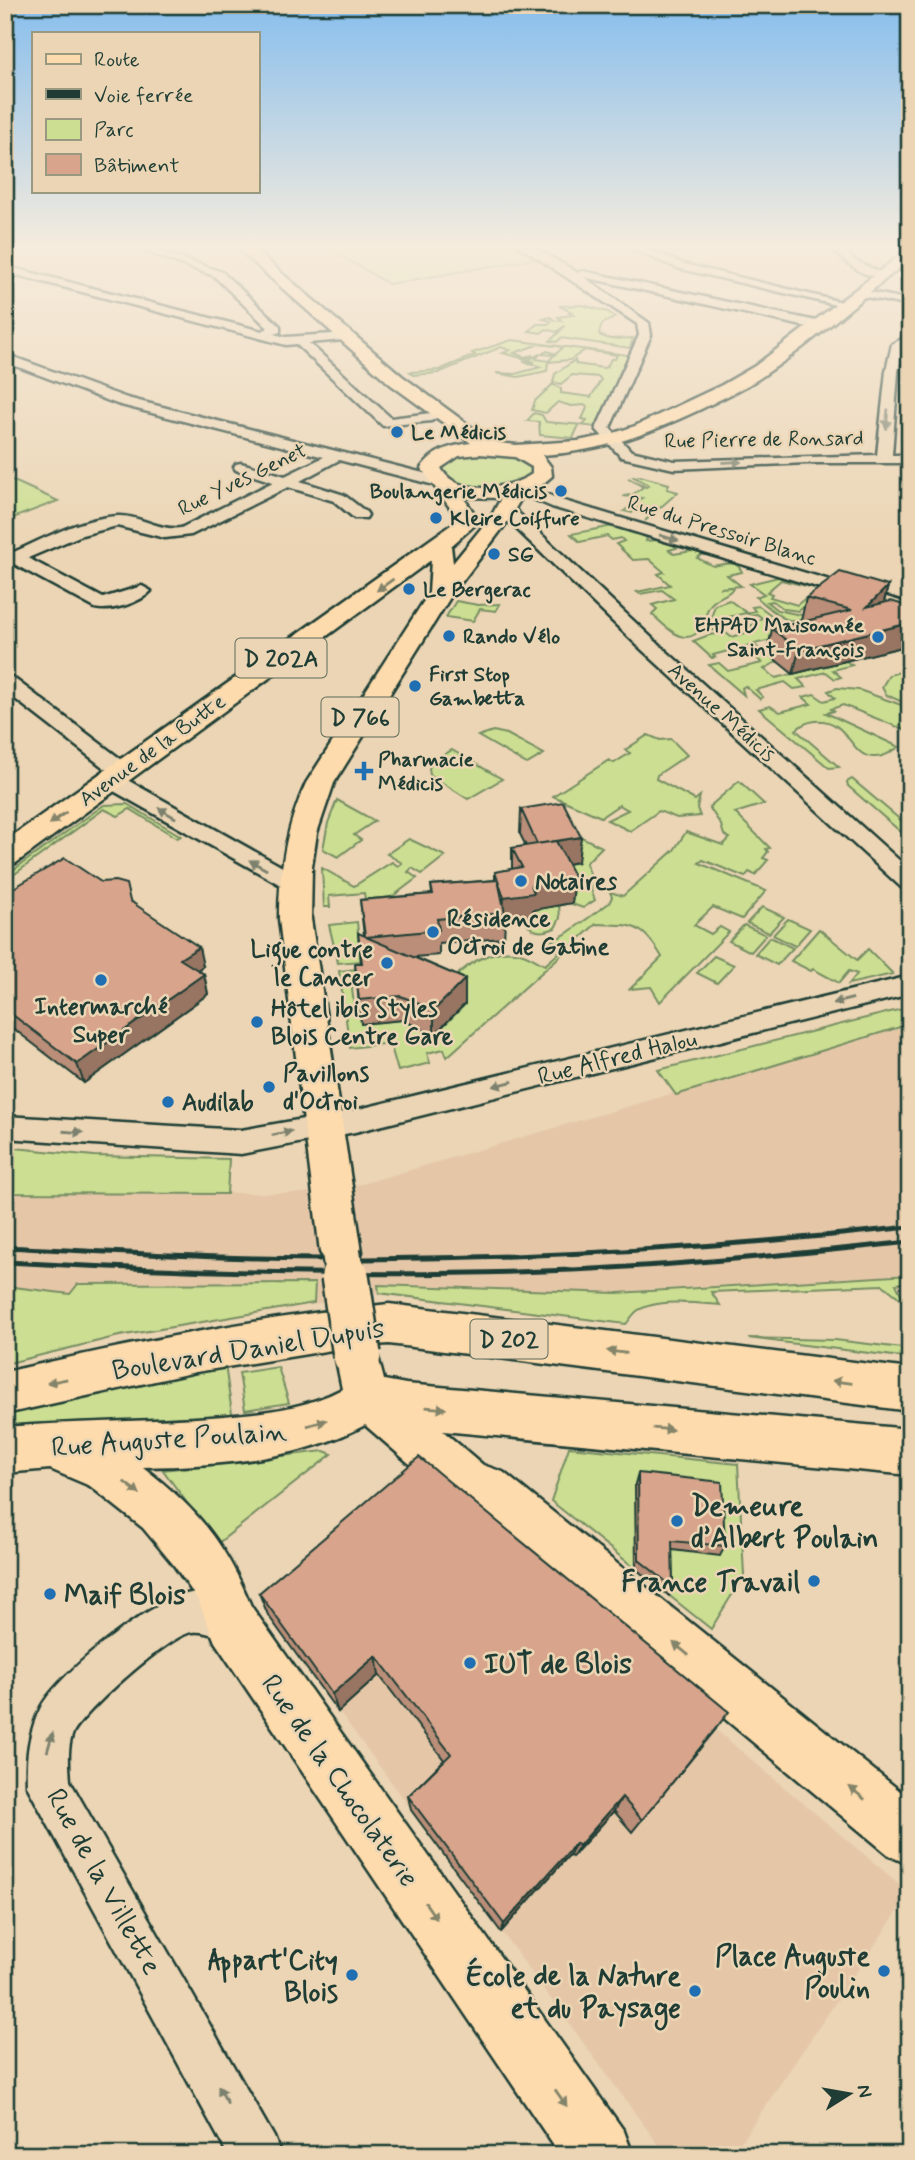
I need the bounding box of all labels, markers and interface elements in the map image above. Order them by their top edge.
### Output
legend [32,32,259,192]
text: Route [94,46,140,74]
text: Voie ferrée [94,82,193,110]
text: Parc [94,116,134,144]
text: Bâtiment [94,152,179,180]
one-way arrow [881,408,892,430]
place label: Le Médicis [411,419,507,447]
marker: Le Médicis [389,424,405,440]
street label: Rue Pierre de Ronsard [664,424,864,456]
street label: Rue Yves Genet [173,437,312,523]
one-way arrow [721,457,743,468]
place label: Boulangerie Médicis [370,478,548,506]
marker: Boulangerie Médicis [553,483,569,499]
street label: Rue du Pressoir Blanc [624,489,820,573]
place label: Kleire Coiffure [450,505,580,533]
marker: Kleire Coiffure [428,510,444,526]
one-way arrow [659,533,680,543]
place label: SG [508,541,534,569]
marker: SG [486,546,502,562]
place label: Le Bergerac [423,576,532,604]
one-way arrow [376,578,394,592]
marker: Le Bergerac [401,581,417,597]
place label: EHPAD Maisonnée Saint-François [694,612,865,664]
place label: Rando Vélo [463,623,560,651]
marker: Rando Vélo [441,628,457,644]
marker: EHPAD Maisonnée Saint-François [870,629,886,645]
road number: D 202A [236,638,326,678]
street label: Avenue Médicis [661,657,781,769]
place label: First Stop Gambetta [429,661,525,713]
marker: First Stop Gambetta [407,678,423,694]
street label: Avenue de la Butte [74,688,232,814]
road number: D 766 [322,698,398,736]
place label: Pharmacie Médicis [378,746,475,798]
marker: Pharmacie Médicis [356,763,372,779]
one-way arrow [158,807,177,819]
one-way arrow [49,811,67,825]
one-way arrow [249,859,268,871]
place label: Notaires [535,867,618,898]
marker: Notaires [513,873,529,889]
place label: Résidence Octroi de Gatine [447,904,609,963]
marker: Résidence Octroi de Gatine [425,924,441,940]
place label: Ligue contre le Cancer [250,935,374,994]
marker: Ligue contre le Cancer [379,955,395,971]
marker: Intermarché Super [93,972,109,988]
place label: Intermarché Super [34,992,168,1051]
place label: Hôtel ibis Styles Blois Centre Gare [271,994,454,1053]
one-way arrow [832,996,854,1007]
marker: Hôtel ibis Styles Blois Centre Gare [249,1014,265,1030]
street label: Rue Alfred Halou [535,1024,700,1093]
place label: Pavillons d'Octroi [283,1059,370,1118]
marker: Pavillons d'Octroi [261,1079,277,1095]
one-way arrow [492,1079,514,1090]
place label: Audilab [182,1088,254,1119]
marker: Audilab [160,1094,176,1110]
one-way arrow [63,1127,85,1138]
one-way arrow [271,1128,293,1139]
street label: Boulevard Daniel Dupuis [109,1311,387,1390]
road number: D 202 [470,1320,548,1358]
one-way arrow [605,1347,627,1358]
one-way arrow [46,1376,68,1387]
one-way arrow [831,1376,853,1387]
one-way arrow [425,1403,447,1414]
street label: Rue Auguste Poulain [50,1414,288,1467]
one-way arrow [306,1418,327,1428]
one-way arrow [652,1424,674,1435]
one-way arrow [122,1480,140,1495]
place label: Demeure d’Albert Poulain [691,1489,878,1558]
marker: Demeure d’Albert Poulain [669,1513,685,1529]
place label: France Travail [621,1565,800,1602]
marker: France Travail [806,1573,822,1589]
place label: Maif Blois [64,1578,186,1615]
marker: Maif Blois [42,1586,58,1602]
one-way arrow [672,1641,690,1656]
place label: IUT de Blois [484,1647,632,1684]
marker: IUT de Blois [462,1655,478,1671]
street label: Rue de la Chocolaterie [252,1668,426,1895]
one-way arrow [45,1731,56,1753]
street label: Rue de la Villette [36,1782,169,1982]
one-way arrow [848,1786,865,1801]
one-way arrow [424,1902,438,1920]
place label: Place Auguste Poulin [715,1939,870,2008]
place label: Appart'City Blois [208,1943,338,2012]
place label: École de la Nature et du Paysage [466,1957,681,2031]
marker: Place Auguste Poulin [876,1963,892,1979]
marker: Appart'City Blois [344,1967,360,1983]
marker: École de la Nature et du Paysage [687,1983,703,1999]
north arrow [814,2058,884,2128]
text: N [851,2082,878,2100]
one-way arrow [217,2086,229,2105]
one-way arrow [554,2089,568,2107]

